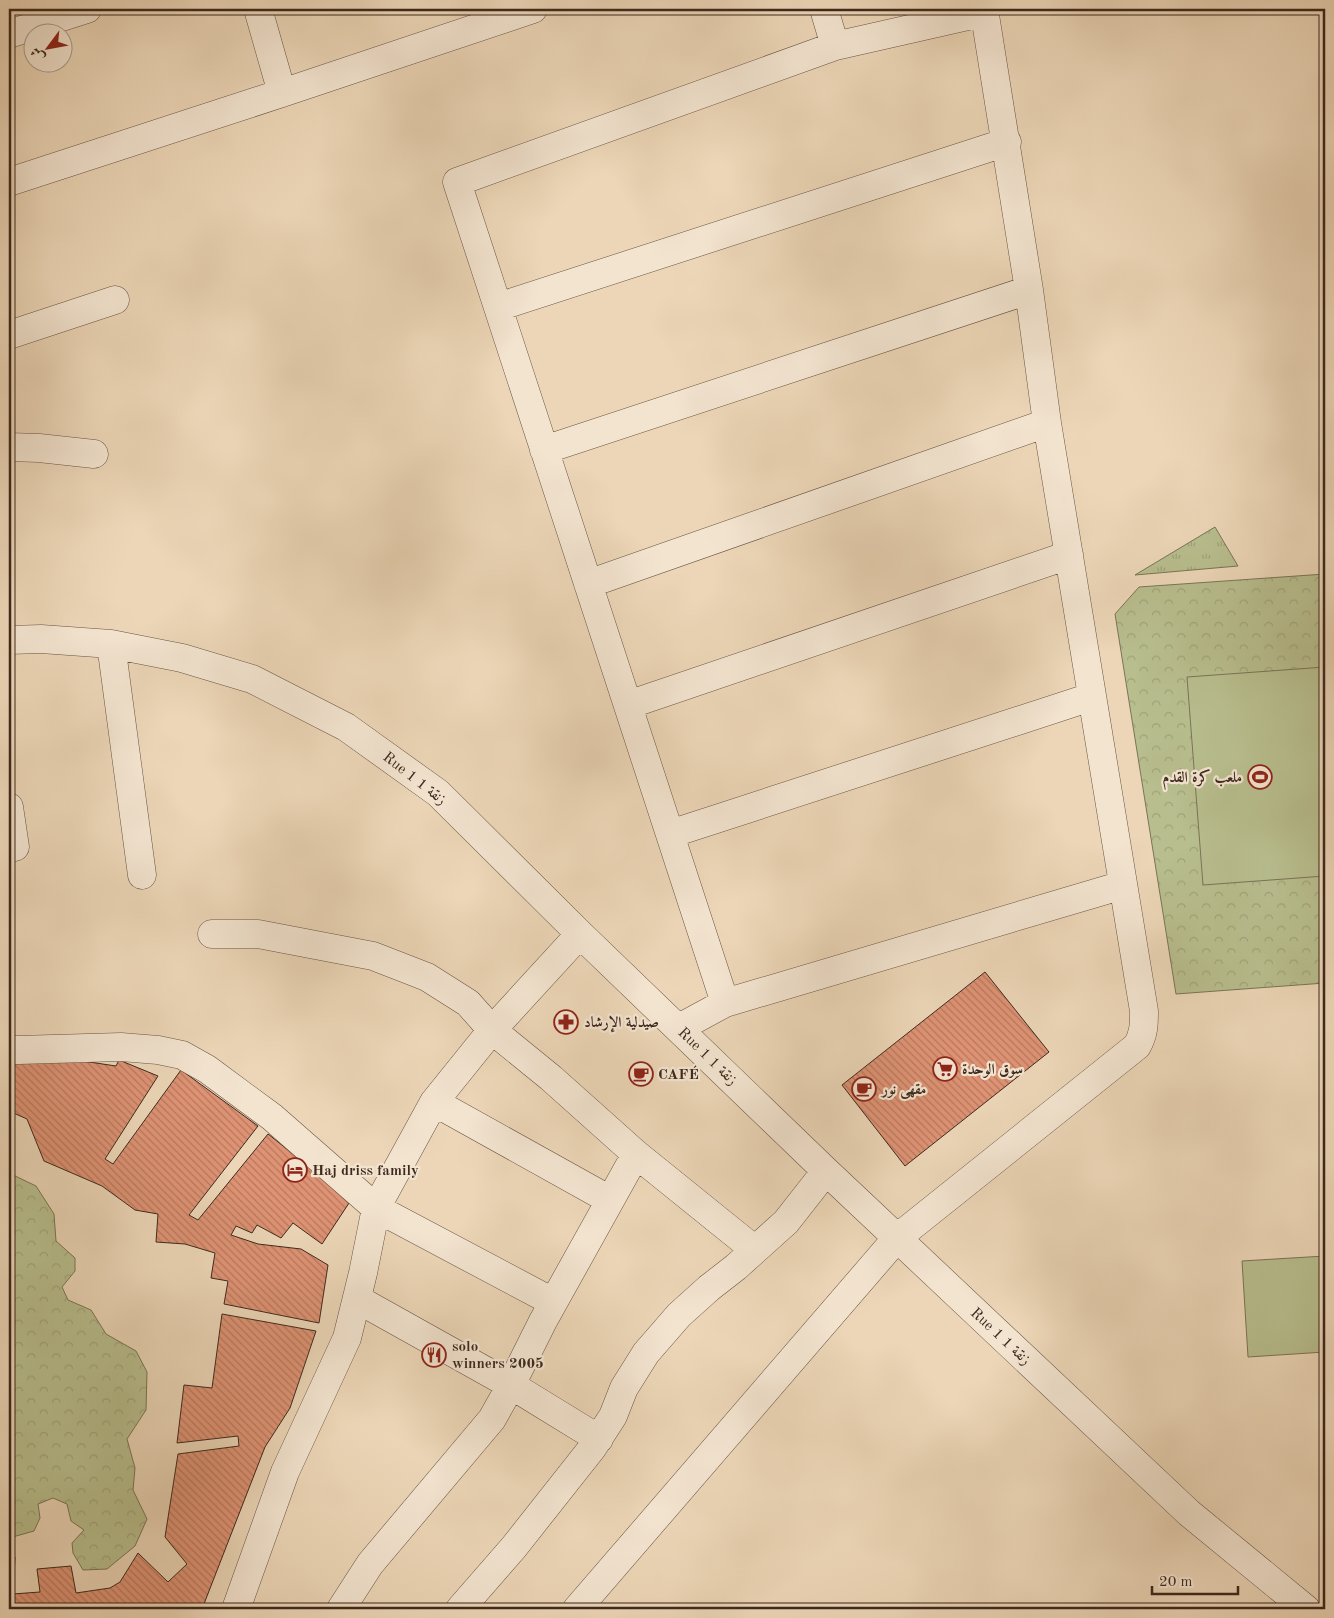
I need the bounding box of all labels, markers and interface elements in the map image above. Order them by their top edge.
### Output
north arrow [22,22,72,72]
text: ش [28,45,47,64]
street label: Rue 1 زنقة 1 [380,750,449,808]
sports icon: ملعب كرة القدم [1247,764,1273,790]
place label: ملعب كرة القدم [1162,769,1242,790]
pharmacy icon: صيدلية الإرشاد [553,1009,579,1035]
place label: صيدلية الإرشاد [584,1015,659,1033]
street label: Rue 1 زنقة 1 [674,1025,739,1089]
supermarket icon: سوق الوحدة [932,1056,958,1082]
cafe icon: CAFÉ [628,1061,654,1087]
place label: سوق الوحدة [962,1062,1023,1078]
place label: CAFÉ [658,1065,699,1083]
cafe icon: مقهى نور [851,1076,877,1102]
place label: مقهى نور [880,1083,927,1099]
hotel icon: Haj driss family [282,1157,308,1183]
place label: Haj driss family [312,1164,419,1179]
street label: Rue 1 زنقة 1 [967,1306,1033,1368]
place label: solo winners 2005 [452,1340,544,1372]
restaurant icon: solo winners 2005 [421,1342,447,1368]
scale bar [1152,1563,1238,1595]
text: 20 m [1159,1575,1193,1590]

